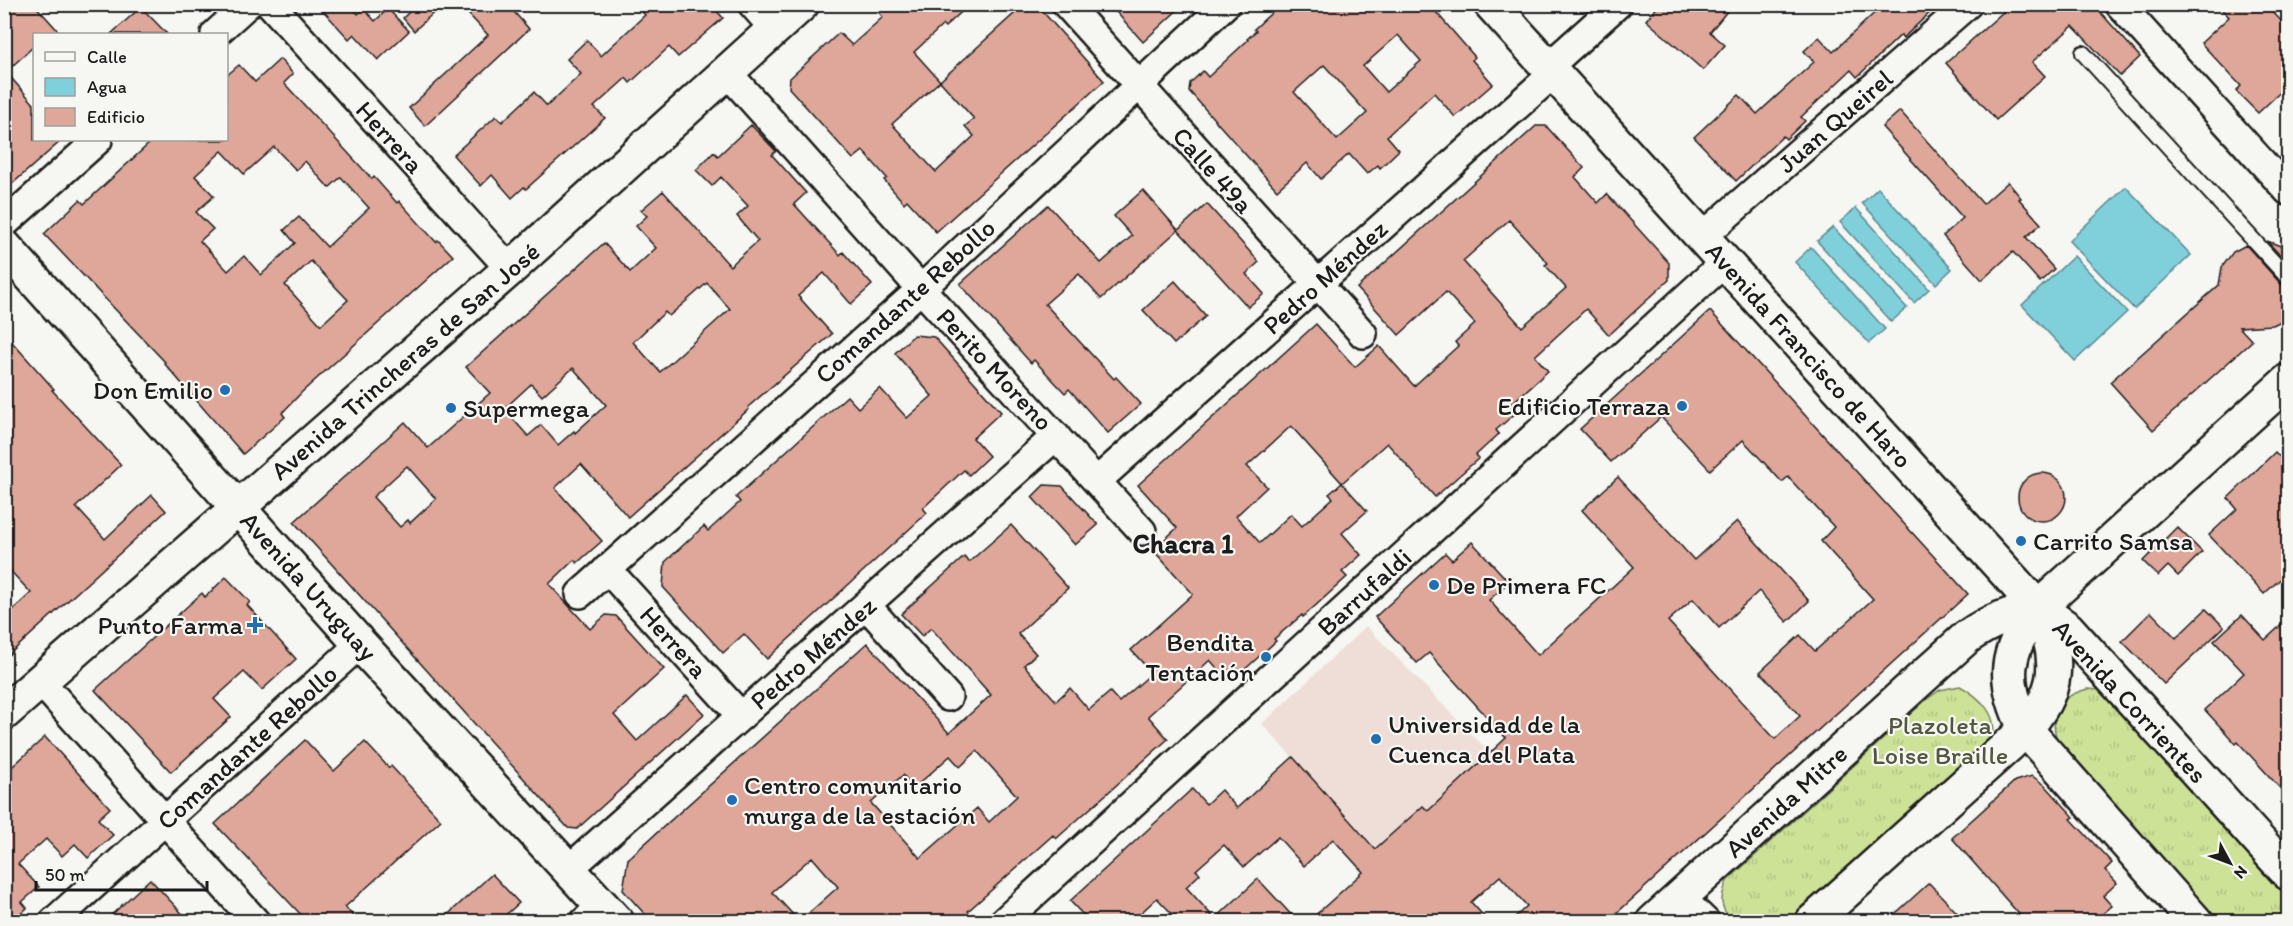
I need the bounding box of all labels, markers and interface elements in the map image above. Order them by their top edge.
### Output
legend [33,33,228,141]
text: Calle [87,46,127,68]
street label: Juan Queirel [1771,62,1899,180]
text: Agua [87,76,127,98]
street label: Herrera [349,94,431,180]
text: Edificio [87,106,145,128]
street label: Calle 49a [1166,120,1261,220]
street label: Comandante Rebollo [808,212,1002,390]
street label: Pedro Méndez [1256,213,1394,341]
street label: Avenida Trincheras de San José [264,235,546,487]
street label: Avenida Francisco de Haro [1699,235,1919,475]
street label: Perito Moreno [930,301,1060,437]
place label: Don Emilio [93,374,213,406]
marker: Don Emilio [218,383,232,397]
place label: Edificio Terraza [1497,390,1671,422]
place label: Supermega [463,392,590,424]
marker: Edificio Terraza [1675,399,1689,413]
marker: Supermega [444,401,458,415]
street label: Avenida Uruguay [234,505,384,667]
place label: Carrito Samsa [2033,525,2193,557]
district label: Chacra 1 [1133,527,1234,560]
marker: Carrito Samsa [2014,534,2028,548]
street label: Barrufaldi [1310,541,1418,643]
place label: De Primera FC [1446,569,1607,601]
marker: De Primera FC [1427,578,1441,592]
street label: Pedro Méndez [743,589,883,716]
street label: Herrera [633,599,715,685]
place label: Punto Farma [98,609,243,641]
street label: Avenida Corrientes [2046,612,2214,790]
marker: Punto Farma [248,618,262,632]
place label: Bendita Tentación [1146,626,1254,688]
marker: Bendita Tentación [1259,650,1273,664]
street label: Comandante Rebollo [150,658,344,836]
place label: Universidad de la Cuenca del Plata [1388,708,1581,770]
park label: Plazoleta Loise Braille [1872,709,2008,771]
marker: Universidad de la Cuenca del Plata [1369,732,1383,746]
street label: Avenida Mitre [1718,738,1854,864]
place label: Centro comunitario murga de la estación [744,769,976,831]
marker: Centro comunitario murga de la estación [725,793,739,807]
north arrow [2200,833,2260,893]
scale bar [36,854,207,892]
text: N [2230,862,2252,883]
text: 50 m [45,864,85,886]

